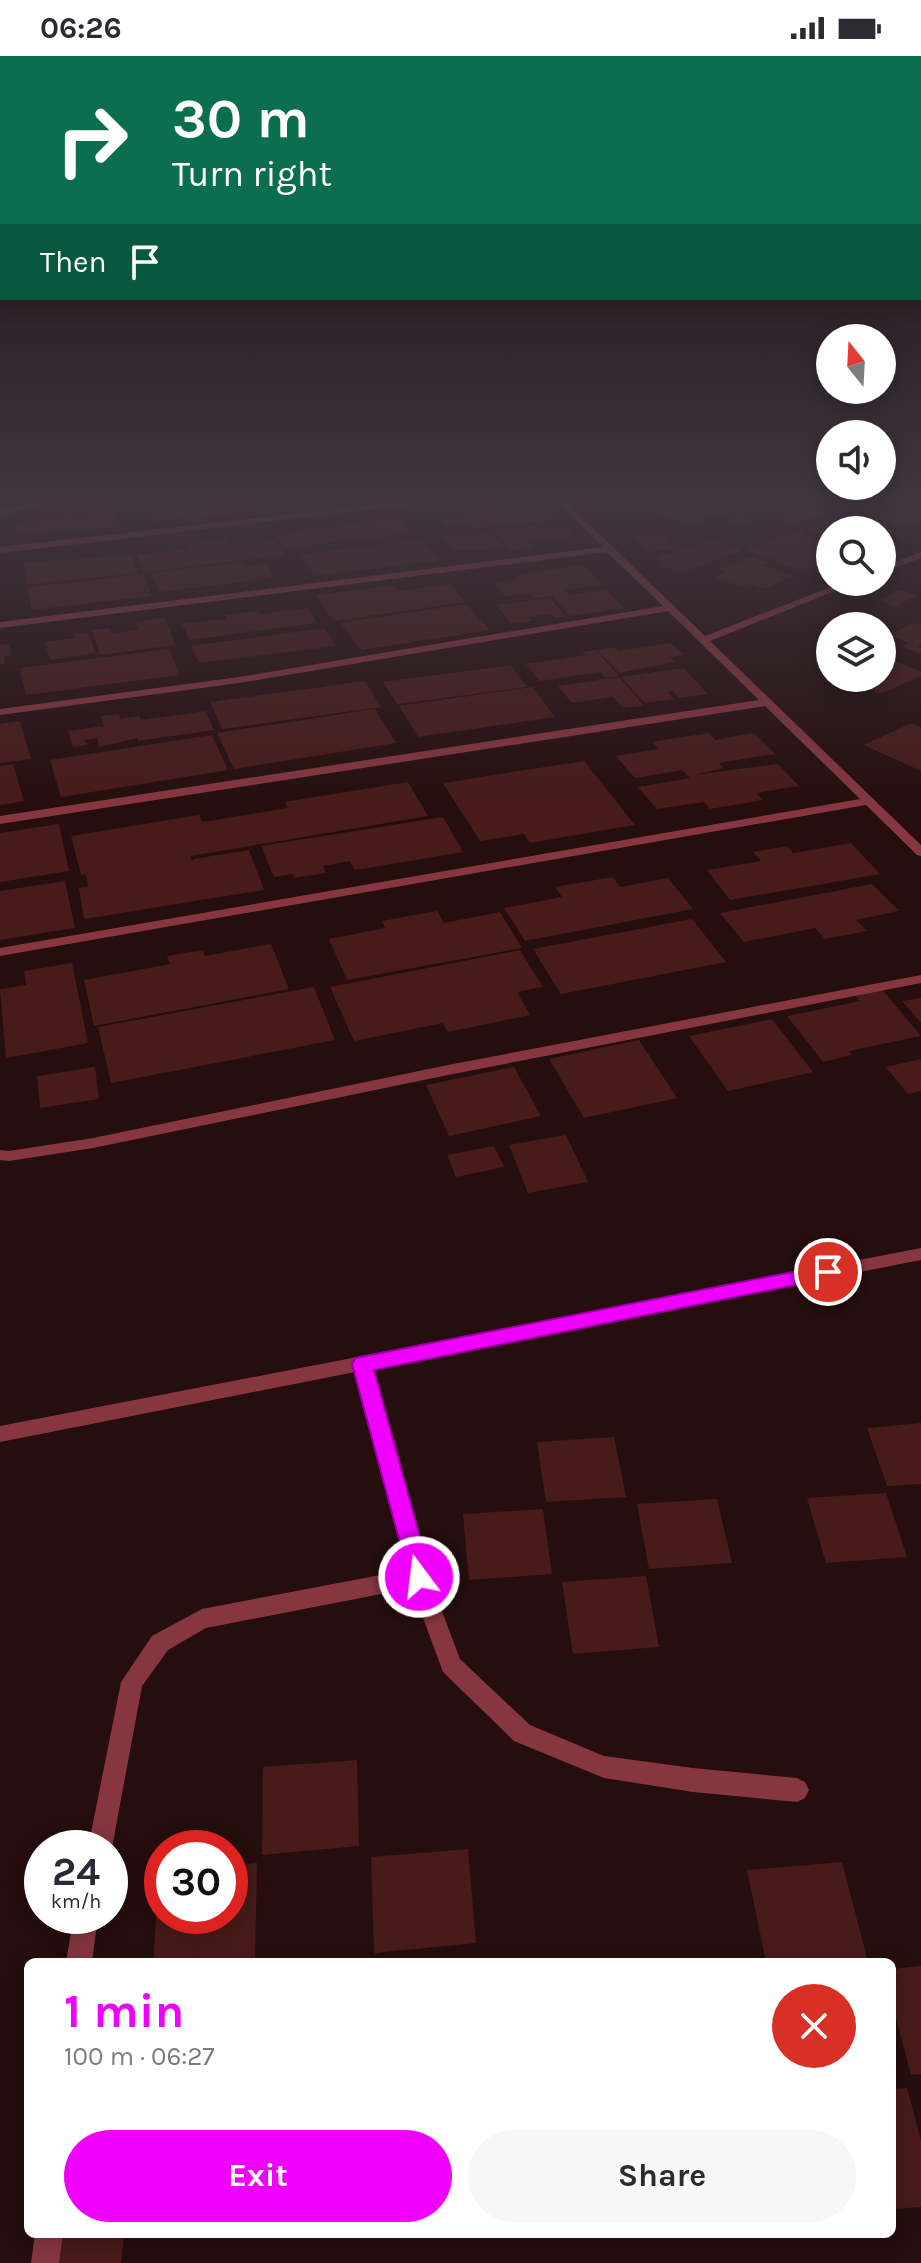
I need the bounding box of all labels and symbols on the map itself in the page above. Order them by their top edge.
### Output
north arrow [816,324,896,404]
pin [794,1238,862,1306]
position arrow [377,1535,461,1619]
speed limit sign: 30 [144,1830,248,1934]

